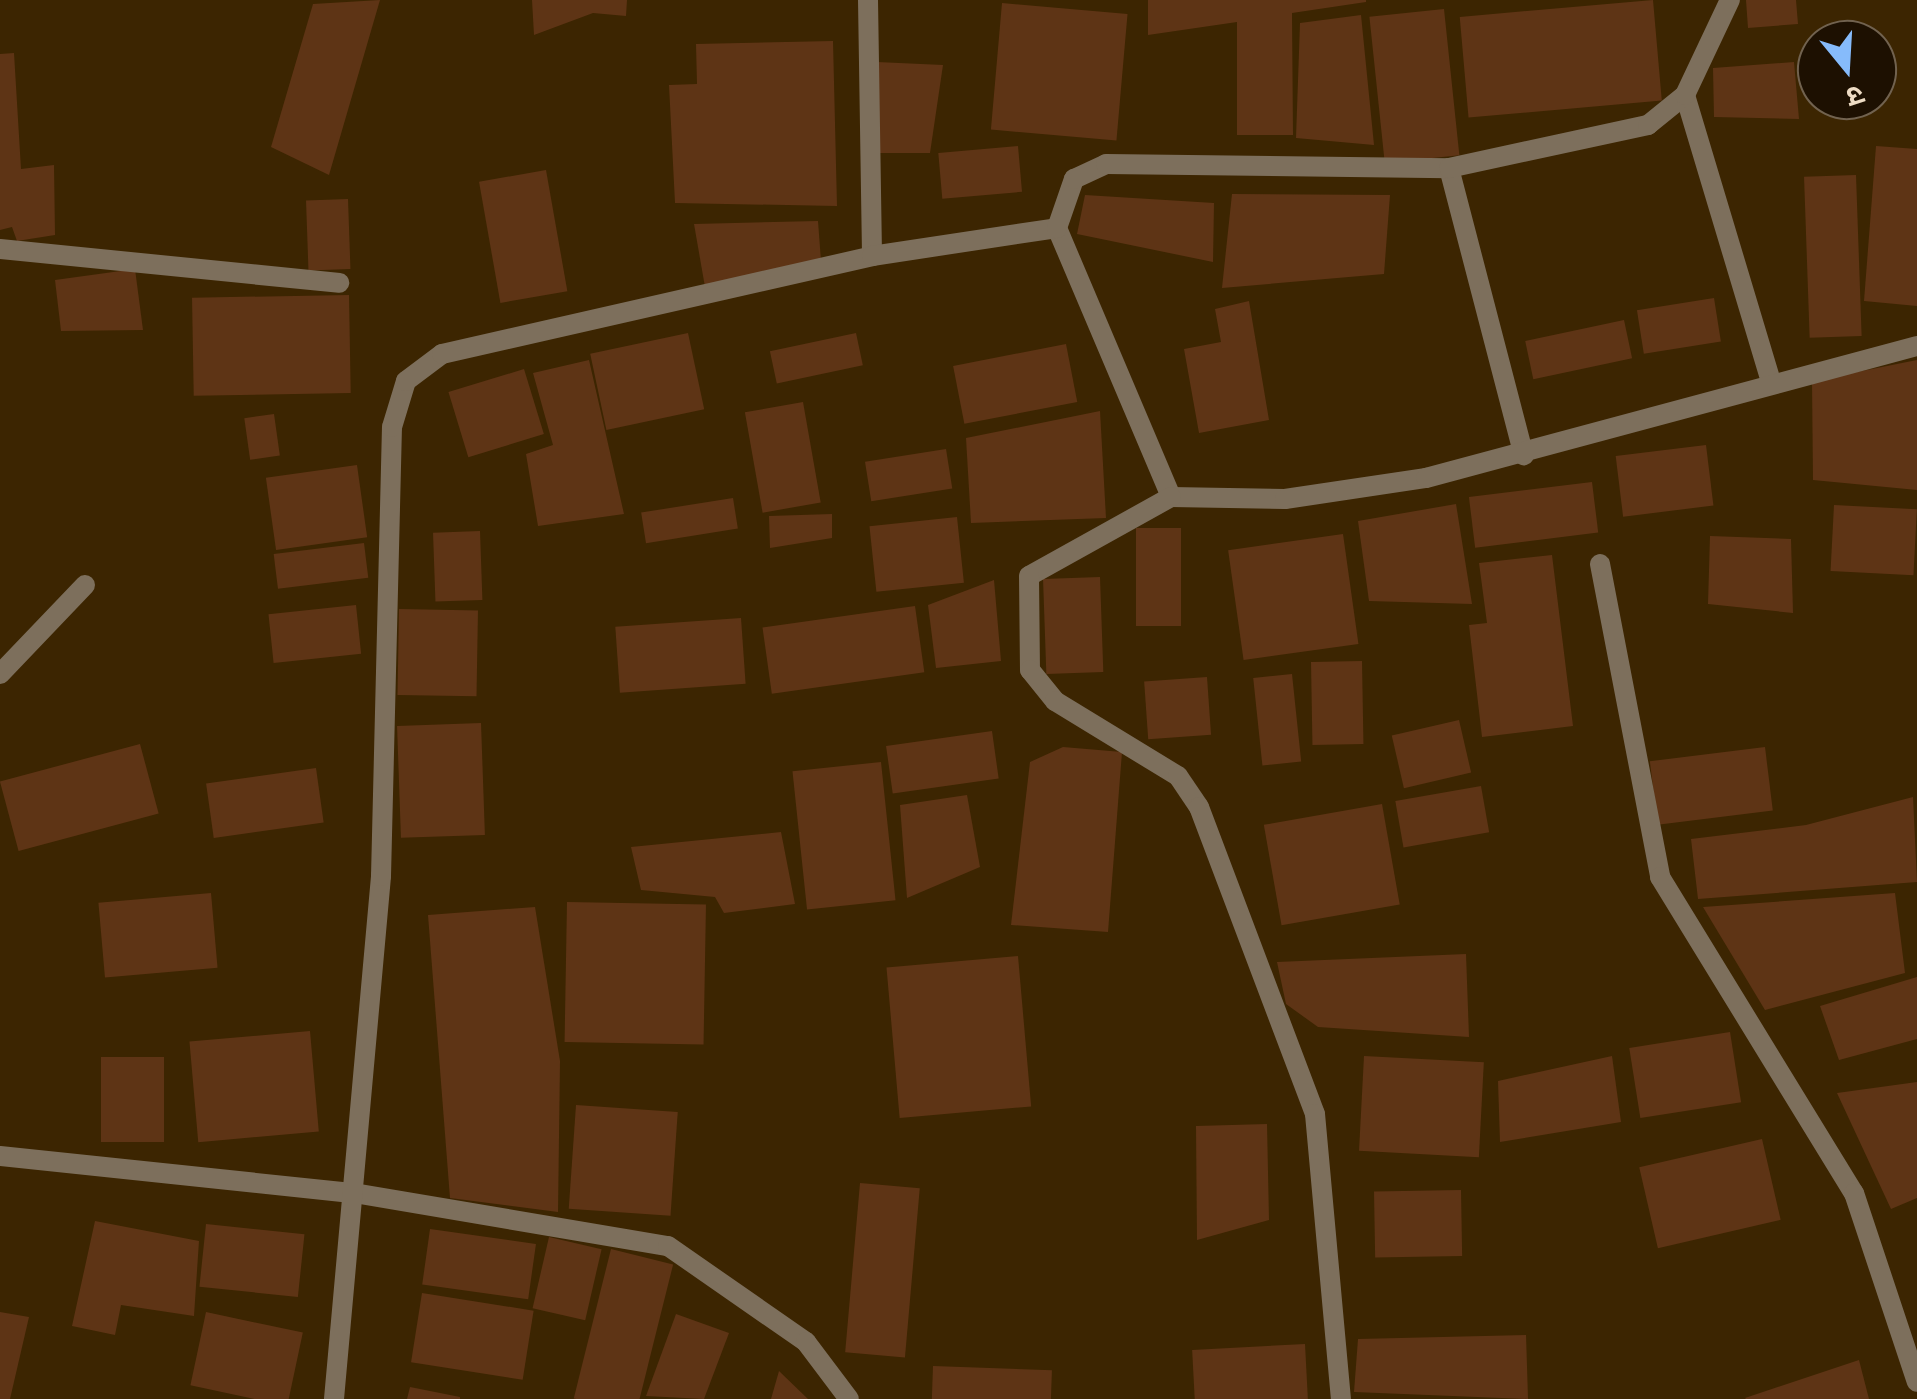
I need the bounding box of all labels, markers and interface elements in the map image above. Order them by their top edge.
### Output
north arrow [1797,20,1897,120]
text: उ [1842,77,1869,117]

